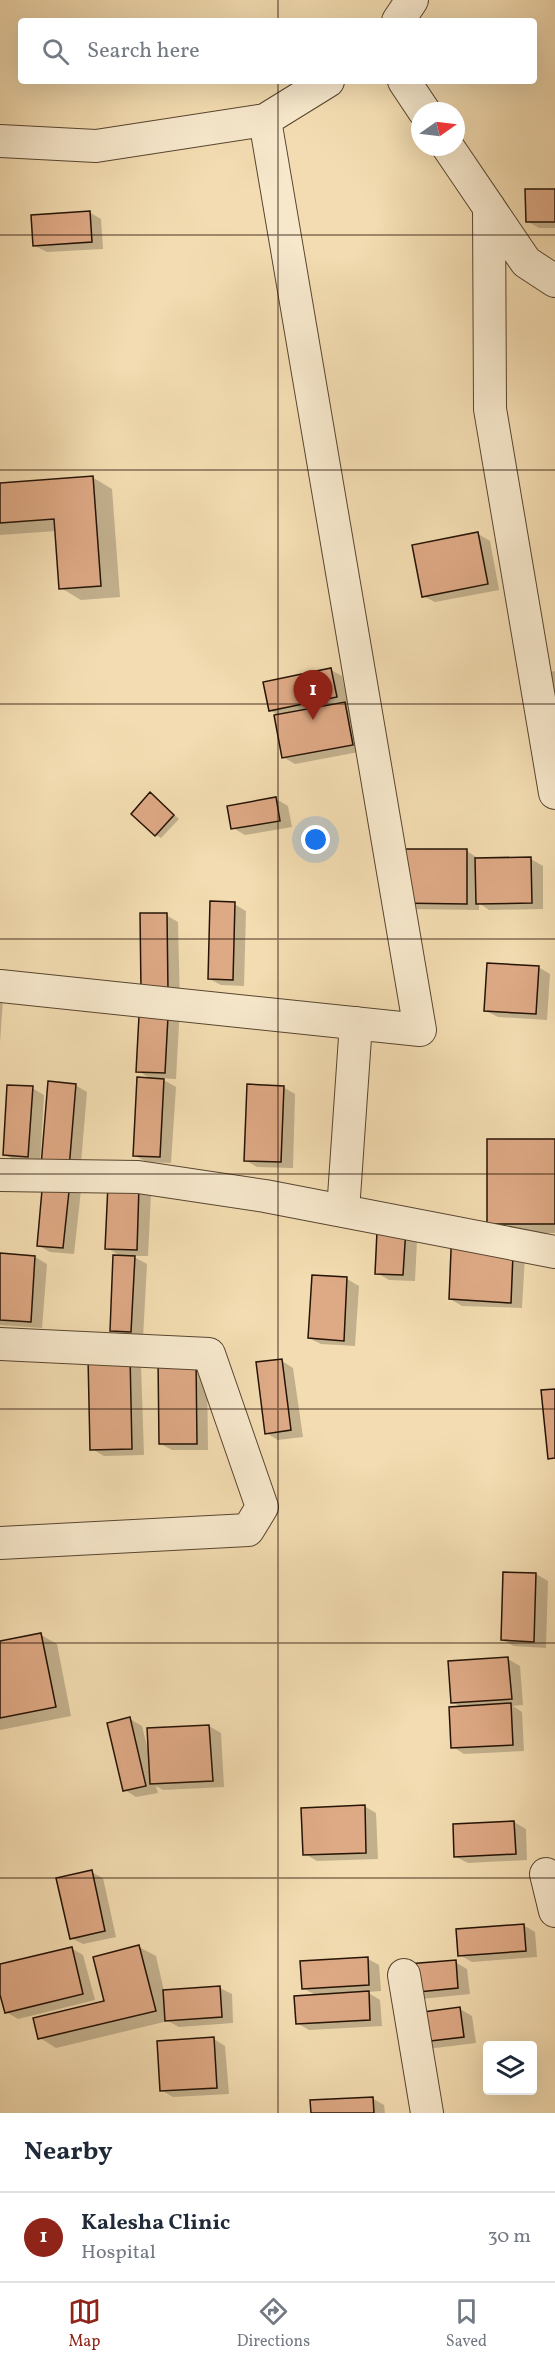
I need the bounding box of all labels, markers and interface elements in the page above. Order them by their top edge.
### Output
search box [18,18,537,84]
icon: search [39,35,72,68]
text: Search here [87,36,200,67]
north arrow [411,102,465,156]
pin: 1 [294,670,332,720]
your location [301,825,330,854]
map controls [483,2041,537,2095]
button: layers [483,2041,537,2095]
text: Nearby [24,2134,113,2170]
text: Kalesha Clinic [81,2208,230,2239]
text: 1 [39,2223,48,2251]
text: 30 m [487,2223,531,2251]
text: Hospital [81,2239,156,2267]
tab: Map [68,2295,101,2353]
tab: Directions [237,2295,310,2353]
tab: Saved [446,2295,487,2353]

